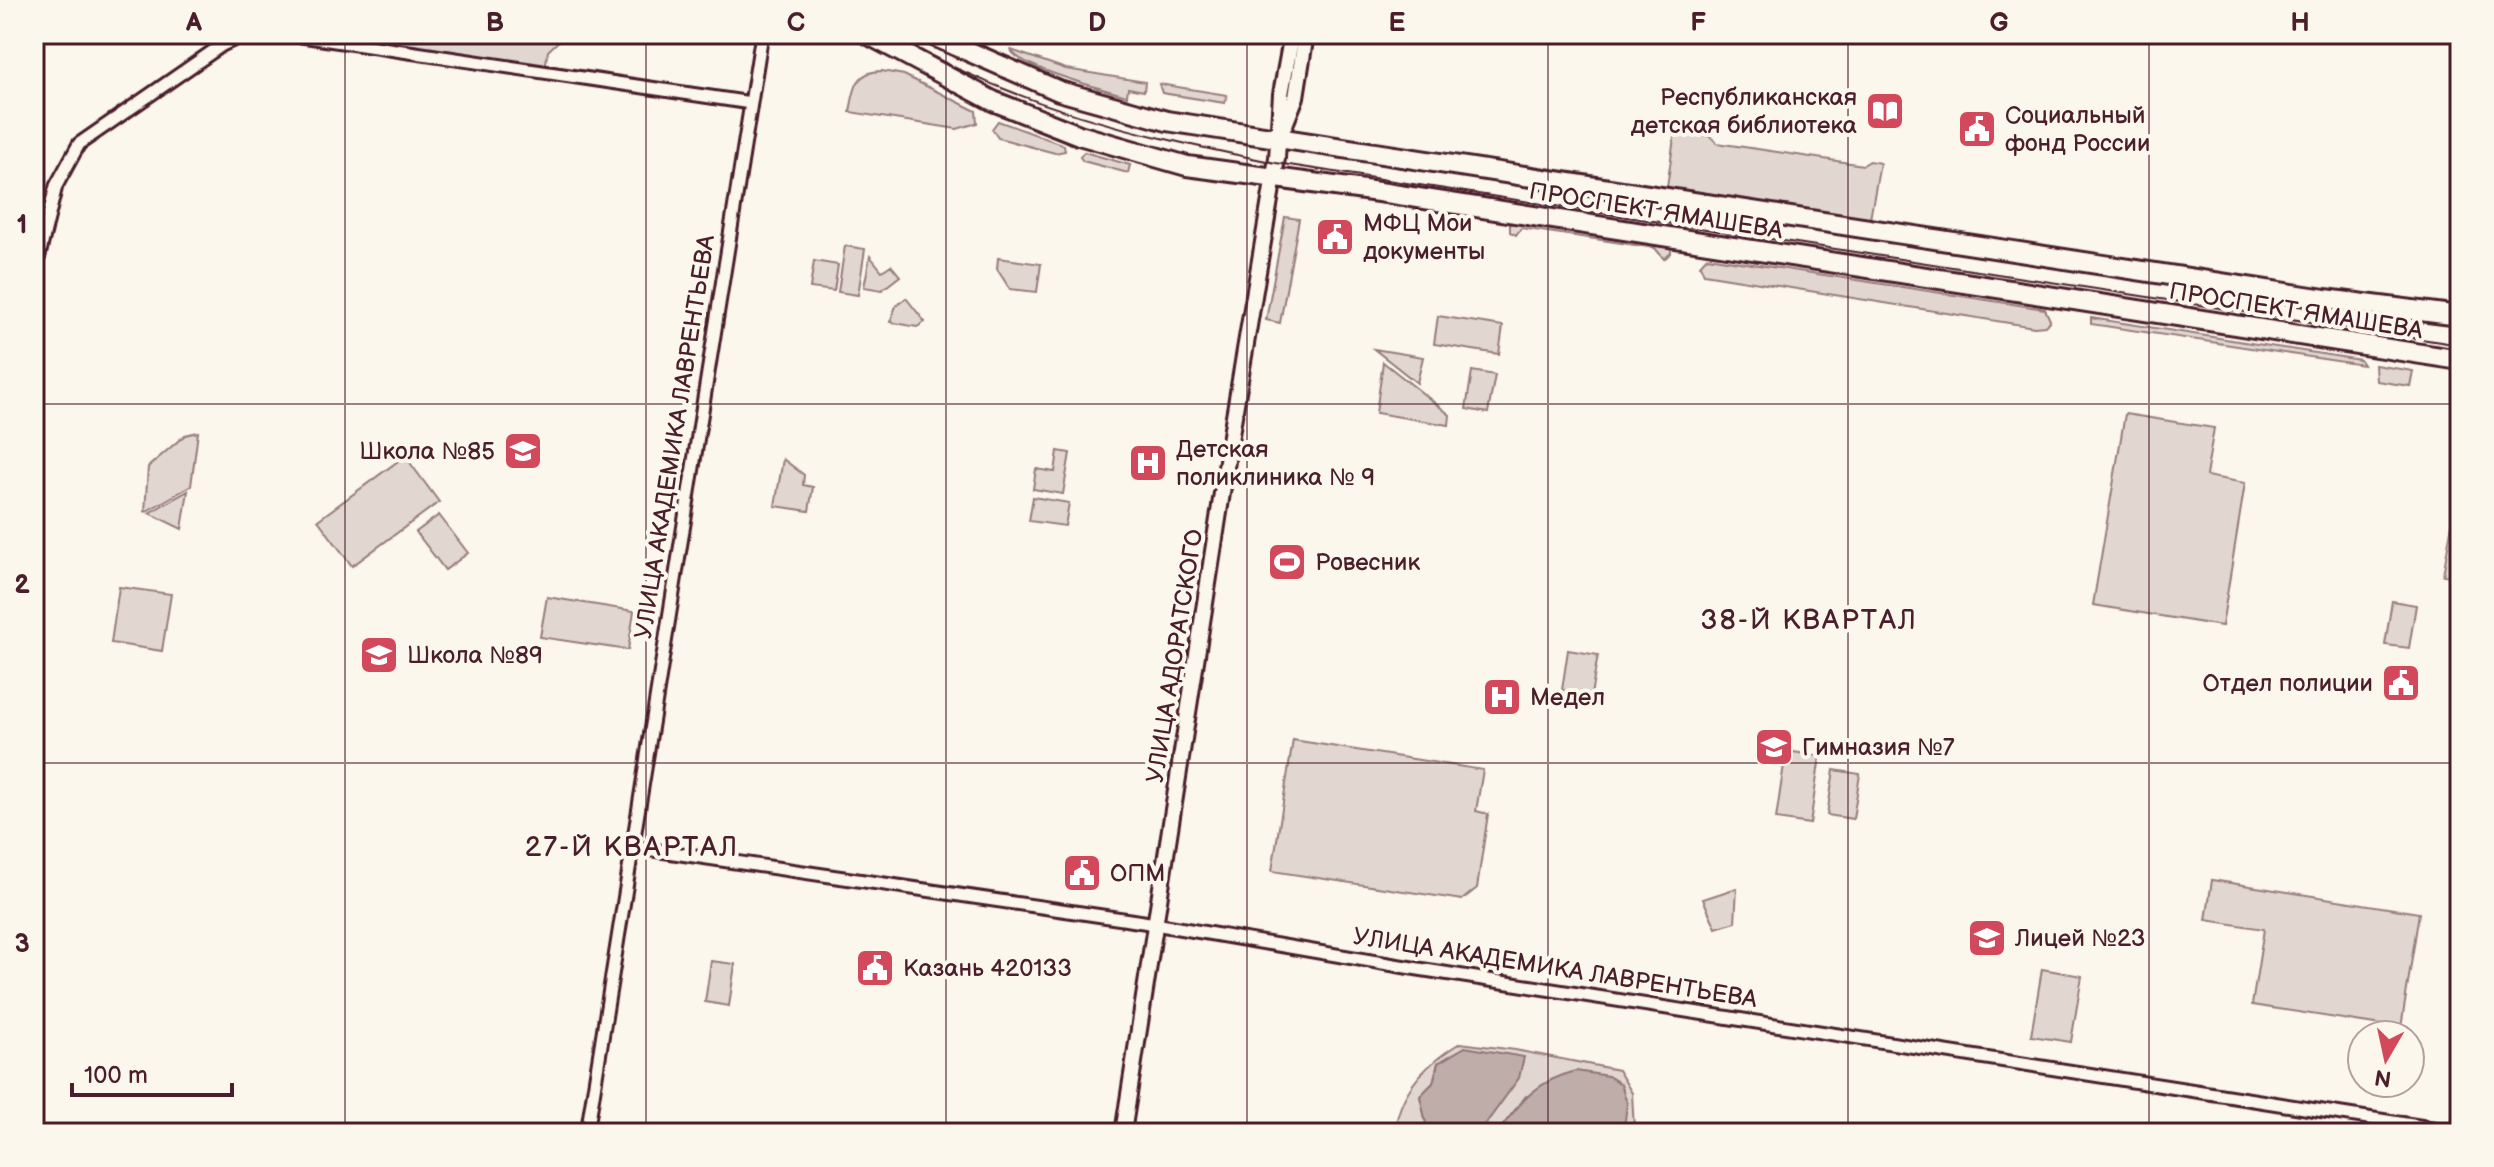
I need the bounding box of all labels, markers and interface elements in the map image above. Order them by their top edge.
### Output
text: A [185,8,202,39]
text: B [486,8,504,39]
text: C [787,8,805,39]
text: D [1088,8,1106,39]
text: E [1389,8,1406,39]
text: F [1690,8,1706,39]
text: G [1989,8,2009,39]
text: H [2290,8,2310,39]
place label: Республиканская детская библиотека [1630,83,1857,140]
library icon: Республиканская детская библиотека [1864,90,1906,132]
place label: Социальный фонд России [2005,101,2150,158]
public building icon: Социальный фонд России [1956,108,1998,150]
street label: ПРОСПЕКТ ЯМАШЕВА [1527,177,1785,245]
place label: МФЦ Мои документы [1363,209,1485,266]
text: 1 [17,210,27,241]
public building icon: МФЦ Мои документы [1314,216,1356,258]
street label: УЛИЦА АКАДЕМИКА ЛАВРЕНТЬЕВА [629,233,721,641]
street label: ПРОСПЕКТ ЯМАШЕВА [2167,277,2425,345]
school or university icon: Школа №85 [502,430,544,472]
place label: Детская поликлиника № 9 [1176,435,1375,492]
place label: Школа №85 [359,437,495,466]
hospital icon: Детская поликлиника № 9 [1127,442,1169,484]
street label: УЛИЦА АДОРАТСКОГО [1141,527,1209,785]
sports icon: Ровесник [1266,541,1308,583]
place label: Ровесник [1315,548,1420,577]
text: 2 [14,570,30,601]
district label: 38-Й КВАРТАЛ [1700,604,1918,637]
school or university icon: Школа №89 [358,634,400,676]
place label: Школа №89 [407,641,543,670]
public building icon: Отдел полиции [2380,662,2422,704]
place label: Отдел полиции [2202,669,2373,698]
hospital icon: Медел [1481,676,1523,718]
place label: Медел [1530,683,1605,712]
school or university icon: Гимназия №7 [1753,726,1795,768]
place label: Гимназия №7 [1802,733,1955,762]
district label: 27-Й КВАРТАЛ [525,831,739,864]
public building icon: ОПМ [1061,852,1103,894]
place label: ОПМ [1110,859,1165,888]
school or university icon: Лицей №23 [1966,917,2008,959]
street label: УЛИЦА АКАДЕМИКА ЛАВРЕНТЬЕВА [1351,922,1759,1014]
place label: Лицей №23 [2014,924,2146,953]
text: 3 [14,929,30,960]
public building icon: Казань 420133 [854,947,896,989]
place label: Казань 420133 [903,954,1072,983]
north arrow [2346,1019,2426,1099]
scale bar [72,1047,232,1097]
text: 100 m [84,1061,148,1090]
text: N [2373,1063,2393,1092]

